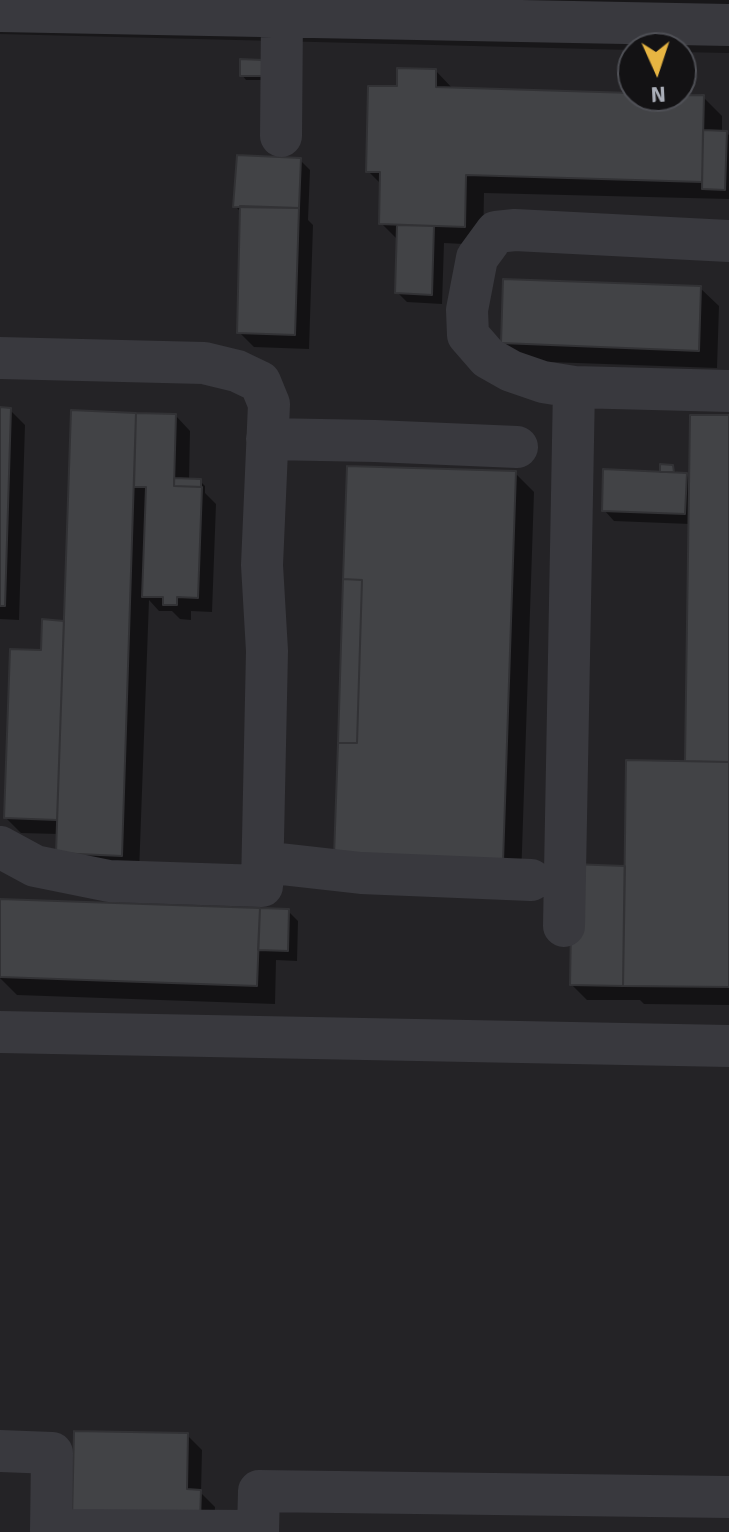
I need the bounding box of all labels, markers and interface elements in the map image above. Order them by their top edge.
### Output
north arrow [617,32,697,112]
text: N [650,81,667,108]

